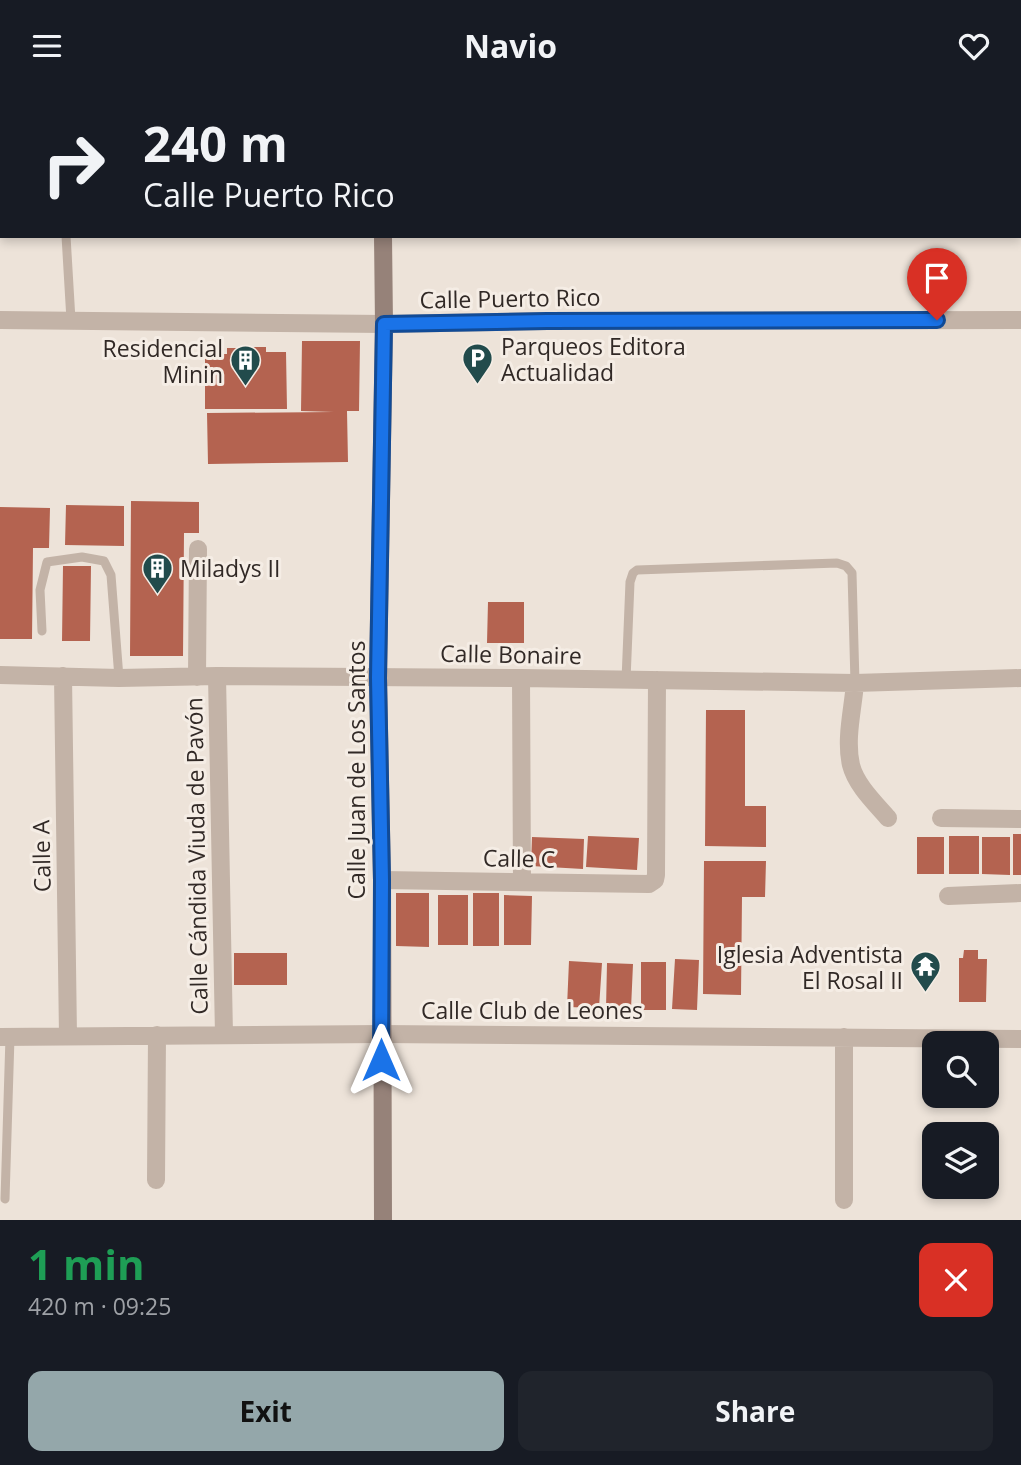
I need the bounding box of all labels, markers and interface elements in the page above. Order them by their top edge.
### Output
text: Navio [464,24,557,67]
icon: menu [28,27,66,65]
icon: heart [955,27,993,65]
text: 240 m [143,110,288,176]
icon: right [28,119,119,210]
text: Calle Puerto Rico [143,173,395,216]
pin [907,248,967,320]
icon: arrive [918,259,956,297]
street label: Calle Puerto Rico [419,280,601,316]
place label: Parqueos Editora Actualidad [501,330,686,388]
place label: Residencial Minin [103,332,223,390]
parking icon: Parqueos Editora Actualidad [461,342,495,386]
building icon: Residencial Minin [229,344,263,388]
building icon: Miladys II [140,551,174,595]
place label: Miladys II [180,552,280,584]
street label: Calle Bonaire [440,637,582,671]
street label: Calle Juan de Los Santos [340,640,372,900]
street label: Calle Cándida Viuda de Pavón [177,697,215,1015]
street label: Calle A [24,819,58,892]
street label: Calle C [483,841,555,875]
place label: Iglesia Adventista El Rosal II [717,938,903,996]
temple icon: Iglesia Adventista El Rosal II [909,950,943,994]
street label: Calle Club de Leones [421,994,643,1026]
position arrow [344,1023,418,1097]
map controls [922,1031,999,1199]
button: search [922,1031,999,1108]
button: layers [922,1122,999,1199]
text: 1 min [28,1235,145,1292]
button: close [919,1243,993,1317]
text: 420 m · 09:25 [28,1290,171,1322]
button: Exit [28,1371,504,1451]
button: Share [518,1371,993,1451]

